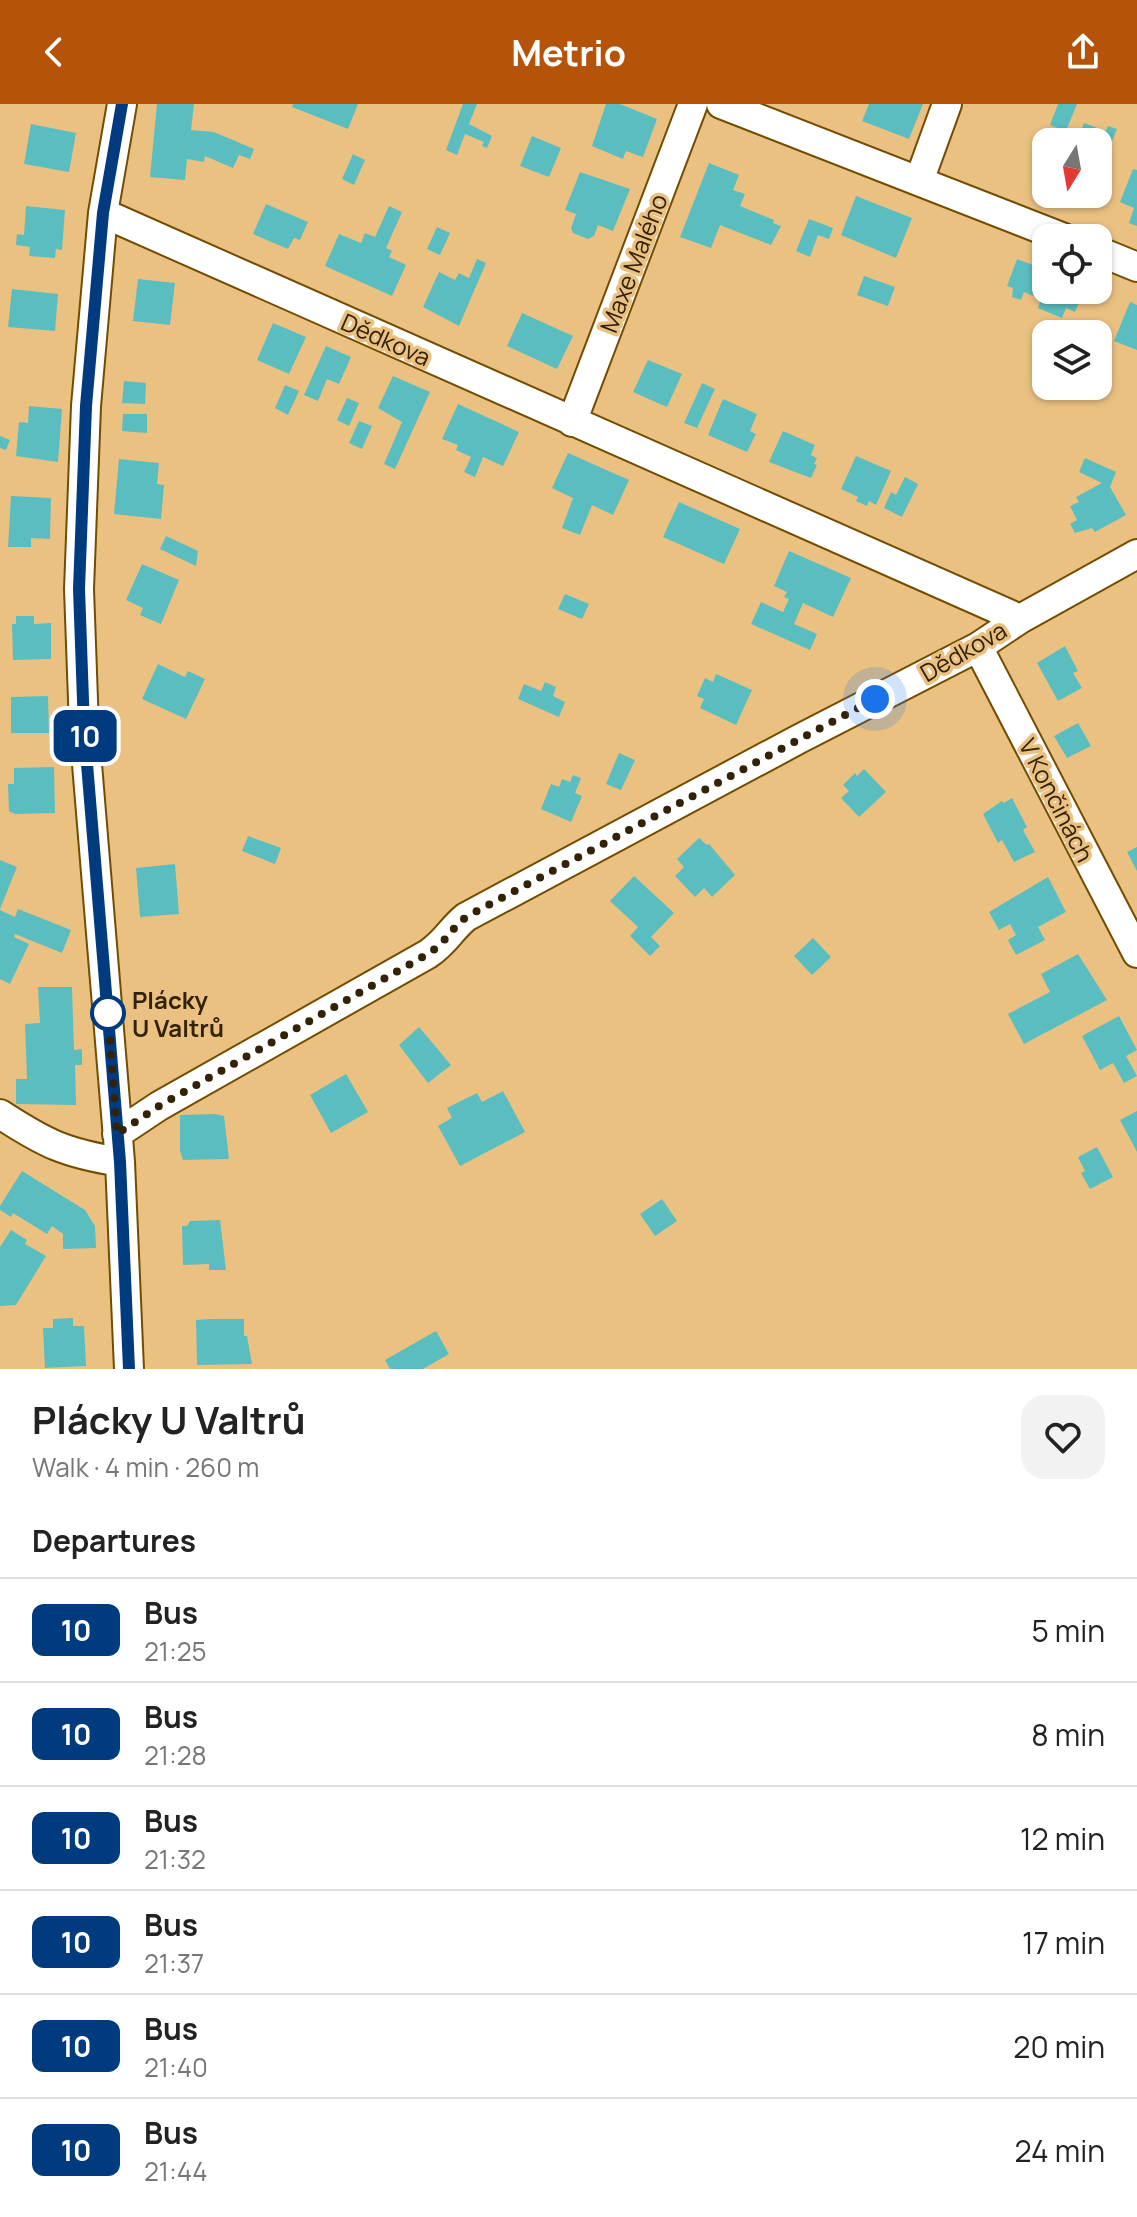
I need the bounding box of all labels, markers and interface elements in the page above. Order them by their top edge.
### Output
text: Metrio [511,28,626,77]
icon: back [32,30,76,74]
icon: share [1061,30,1105,74]
north arrow [1032,128,1112,208]
map controls [1032,128,1112,400]
street label: Maxe Malého [591,189,675,337]
button: locate [1032,224,1112,304]
street label: Dědkova [336,305,436,373]
button: layers [1032,320,1112,400]
street label: Dědkova [914,613,1012,689]
your location [855,679,895,719]
line badge: 10 [49,710,121,762]
text: 10 [70,717,100,755]
street label: V Končinách [1012,733,1102,867]
place label: Plácky U Valtrů [132,983,224,1044]
marker: Plácky U Valtrů [91,996,125,1030]
text: Plácky U Valtrů [32,1393,306,1445]
button: heart [1021,1395,1105,1479]
text: Walk · 4 min · 260 m [32,1449,259,1485]
text: Departures [32,1520,196,1561]
text: Bus [144,1592,198,1633]
text: 5 min [1031,1610,1105,1651]
text: 10 [61,1611,91,1649]
text: 21:25 [144,1633,207,1669]
text: Bus [144,1696,198,1737]
text: 8 min [1031,1714,1105,1755]
text: 10 [61,1715,91,1753]
text: 21:28 [144,1737,207,1773]
text: Bus [144,1800,198,1841]
text: 12 min [1020,1818,1105,1859]
text: 10 [61,1819,91,1857]
text: 21:32 [144,1841,206,1877]
text: Bus [144,1904,198,1945]
text: 17 min [1022,1922,1105,1963]
text: 10 [61,1923,91,1961]
text: 21:37 [144,1945,204,1981]
text: Bus [144,2008,198,2049]
text: 20 min [1013,2026,1105,2067]
text: 10 [61,2027,91,2065]
text: 21:40 [144,2049,208,2085]
text: Bus [144,2112,198,2153]
text: 24 min [1015,2130,1105,2171]
text: 10 [61,2131,91,2169]
text: 21:44 [144,2153,208,2189]

